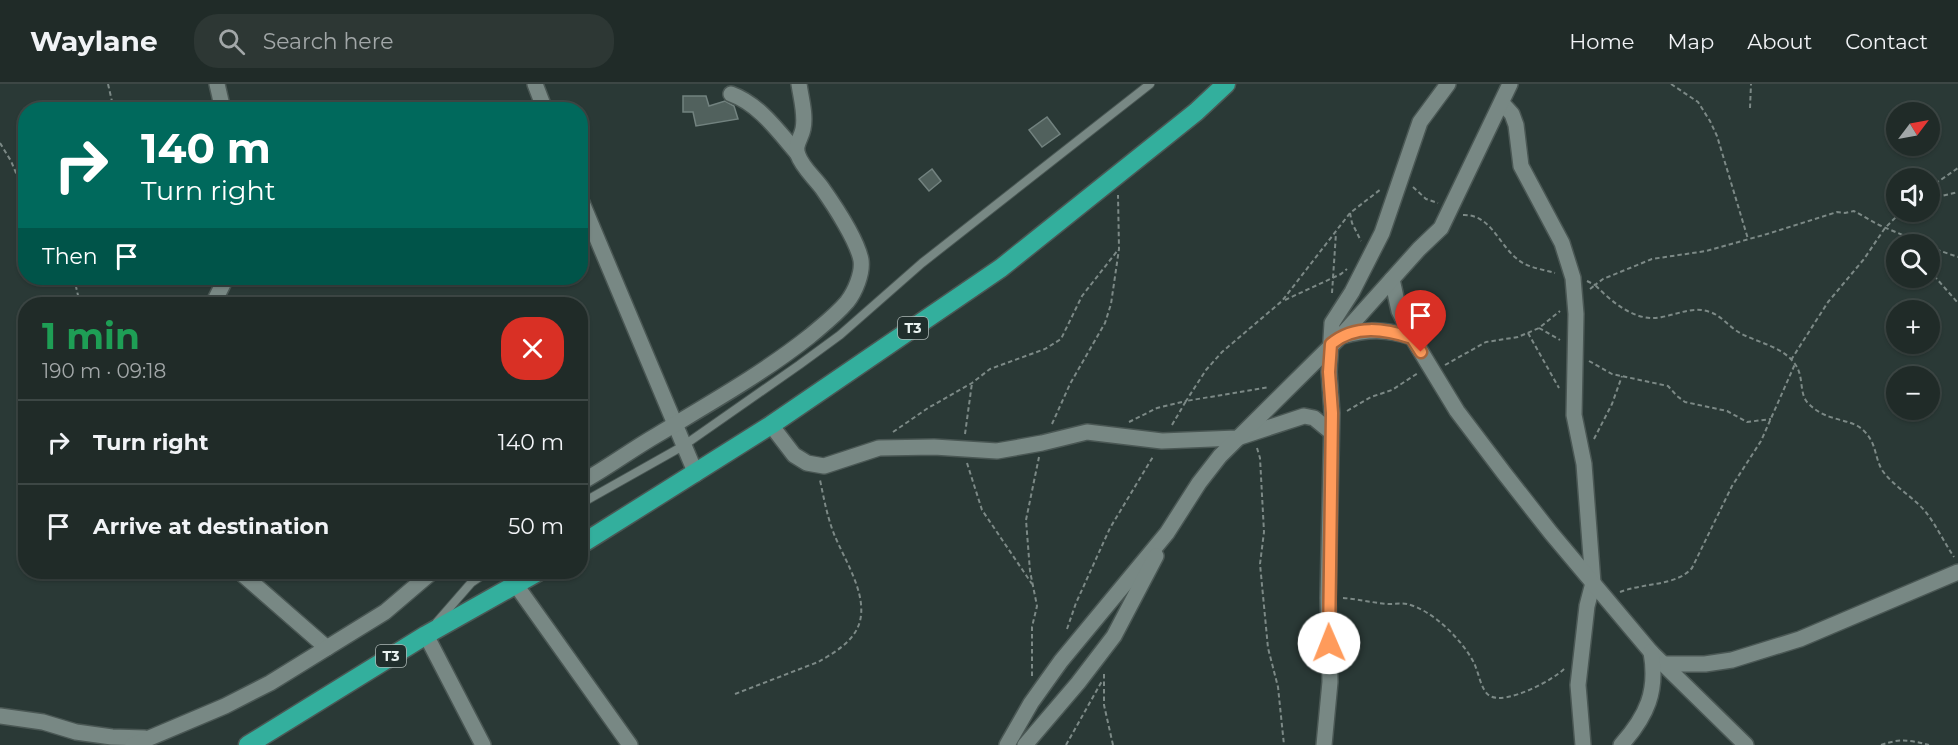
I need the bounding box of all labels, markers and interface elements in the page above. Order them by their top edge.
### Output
search box [194,14,614,68]
text: Waylane [30,24,158,58]
icon: search [215,25,248,58]
text: Search here [263,28,393,55]
text: Home [1569,29,1634,54]
text: Map [1667,29,1714,54]
text: About [1747,29,1812,54]
text: Contact [1845,29,1928,54]
north arrow [1886,102,1940,156]
map controls [1886,102,1940,420]
text: 140 m [141,122,271,174]
icon: right [42,126,120,204]
button: sound [1886,168,1940,222]
text: Turn right [141,174,276,207]
button: search [1886,234,1940,288]
icon: arrive [110,240,143,273]
text: Then [42,243,98,270]
pin [1395,290,1446,352]
icon: arrive [1404,299,1437,332]
button: + [1886,300,1940,354]
text: 1 min [42,314,140,358]
button: close [501,317,564,380]
road number: T3 [898,317,928,339]
text: 190 m · 09:18 [42,359,166,383]
button: − [1886,366,1940,420]
icon: right [42,426,75,459]
text: Turn right [93,429,208,456]
text: 140 m [498,429,564,456]
icon: arrive [42,510,75,543]
text: Arrive at destination [93,513,329,540]
text: 50 m [508,513,564,540]
position arrow [1297,611,1361,675]
road number: T3 [376,645,406,667]

